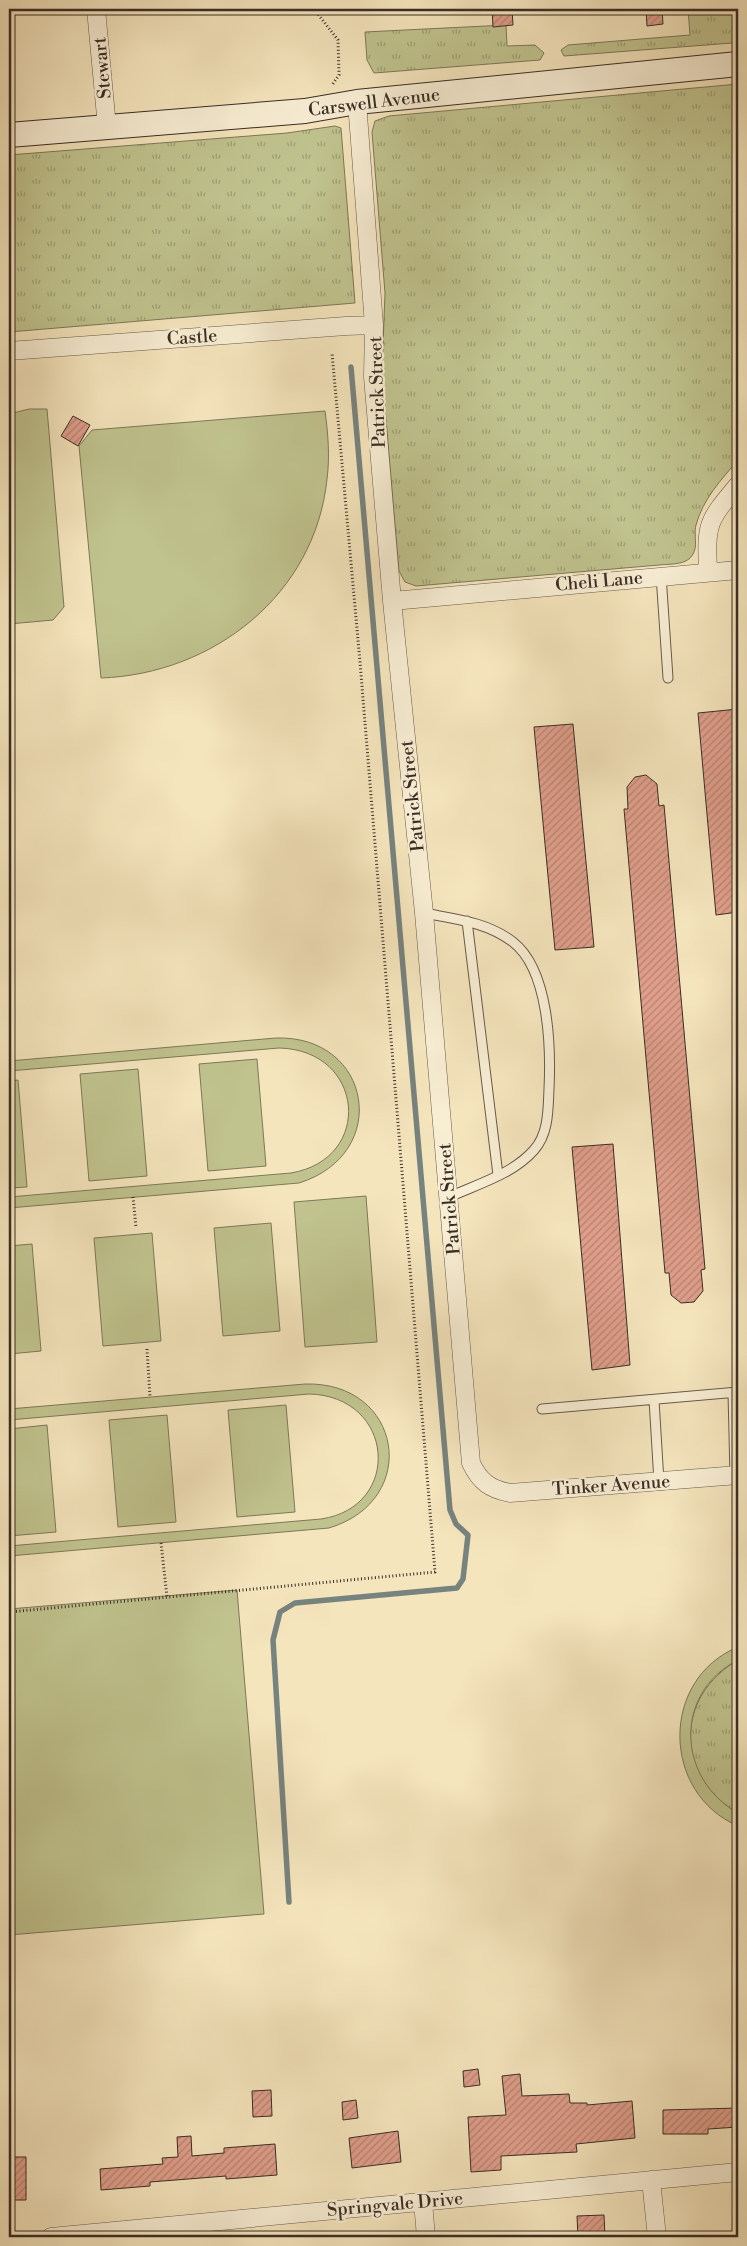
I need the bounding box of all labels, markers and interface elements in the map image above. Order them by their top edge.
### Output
street label: Stewart [88,35,117,100]
street label: Carswell Avenue [307,83,441,122]
street label: Castle [166,324,218,351]
street label: Patrick Street [364,335,391,448]
street label: Cheli Lane [554,566,644,597]
street label: Patrick Street [395,738,430,853]
street label: Patrick Street [433,1142,466,1256]
street label: Tinker Avenue [551,1470,671,1501]
street label: Springvale Drive [326,2187,464,2222]

